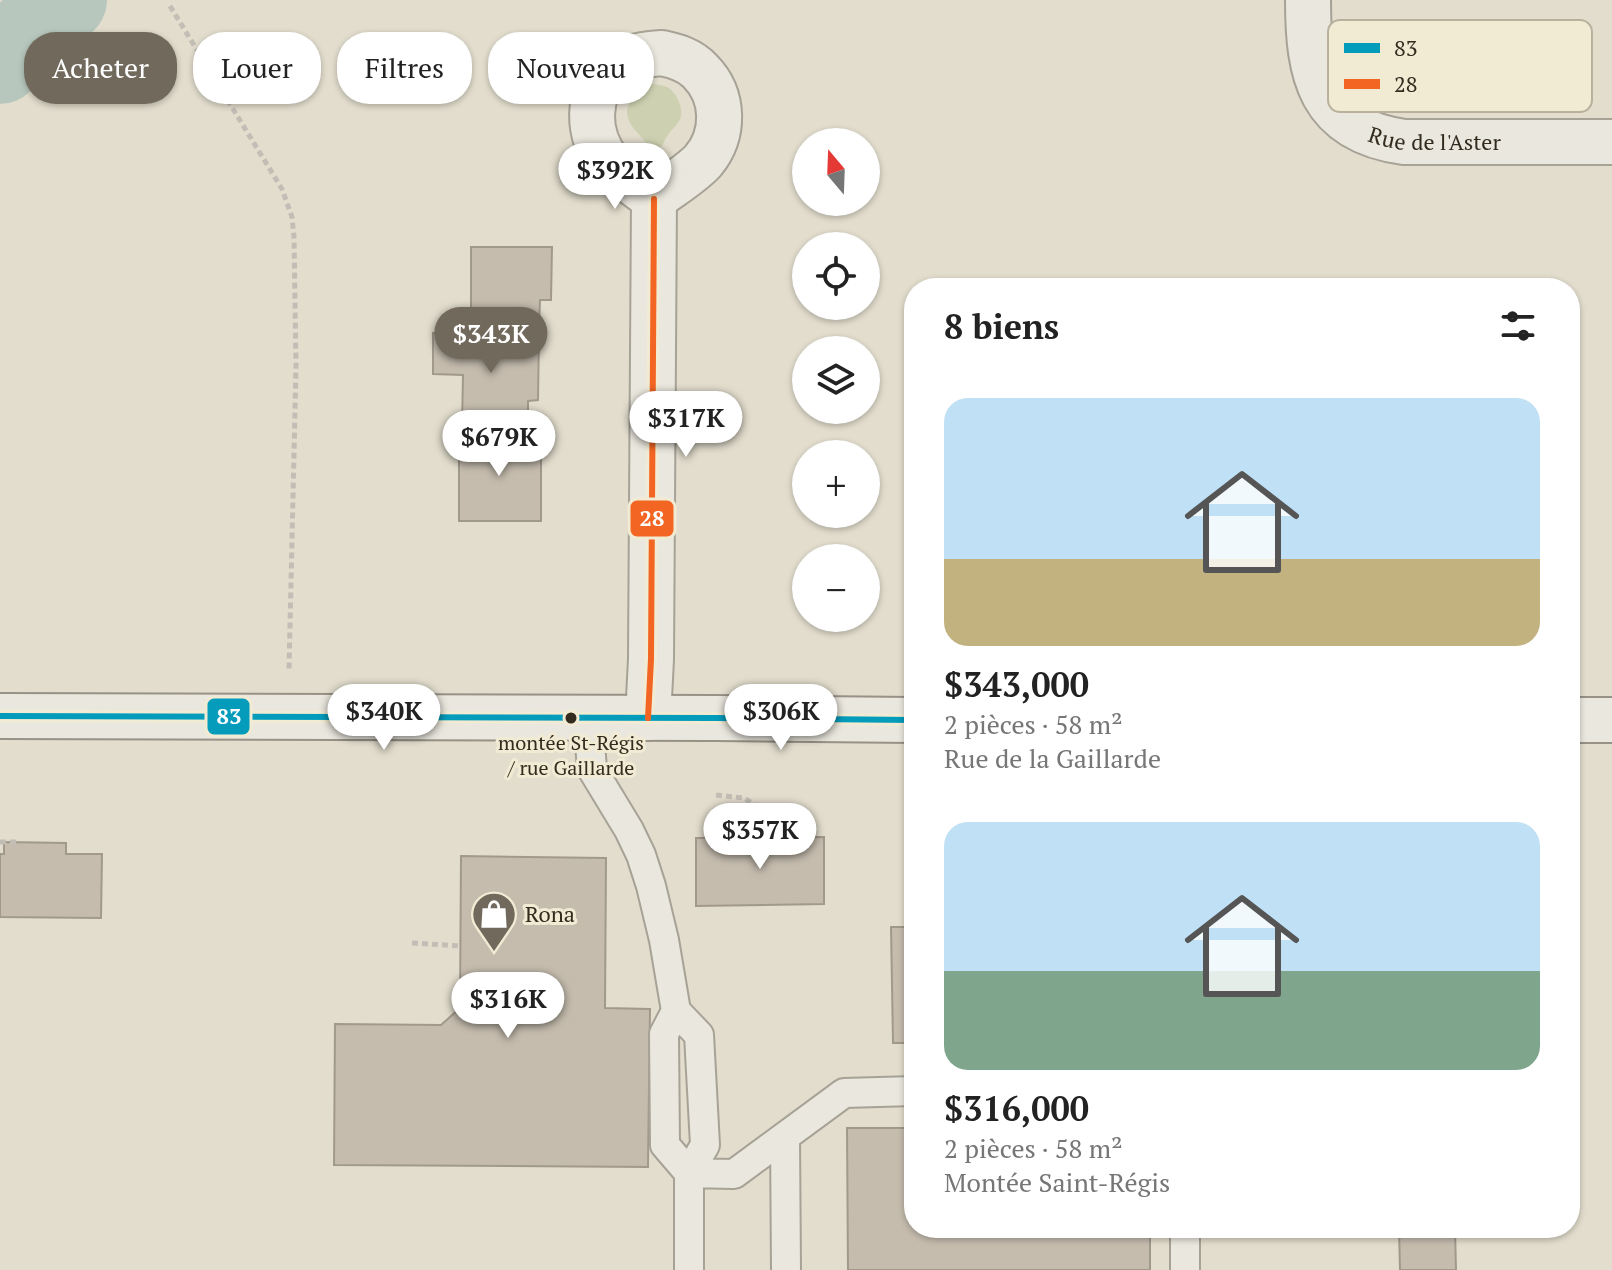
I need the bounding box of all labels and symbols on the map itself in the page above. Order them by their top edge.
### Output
legend [1328,20,1592,112]
text: 83 [1394,33,1417,62]
text: 28 [1394,69,1417,98]
street label: Rue de l'Aster [1365,119,1501,156]
north arrow [792,128,880,216]
pin: $392K [559,143,671,211]
pin: $343K [435,307,547,375]
pin: $317K [630,391,742,459]
pin: $679K [443,410,555,478]
line badge: 28 [629,499,675,538]
text: 28 [640,503,664,532]
pin: $340K [328,684,440,752]
pin: $306K [725,684,837,752]
line badge: 83 [206,697,251,736]
text: 83 [217,701,241,730]
marker: montée St-Régis / rue Gaillarde [563,710,579,726]
place label: montée St-Régis / rue Gaillarde [498,729,644,781]
pin: $357K [704,803,816,871]
shop icon: Rona [470,890,518,953]
place label: Rona [525,899,575,928]
pin: $316K [452,972,564,1040]

